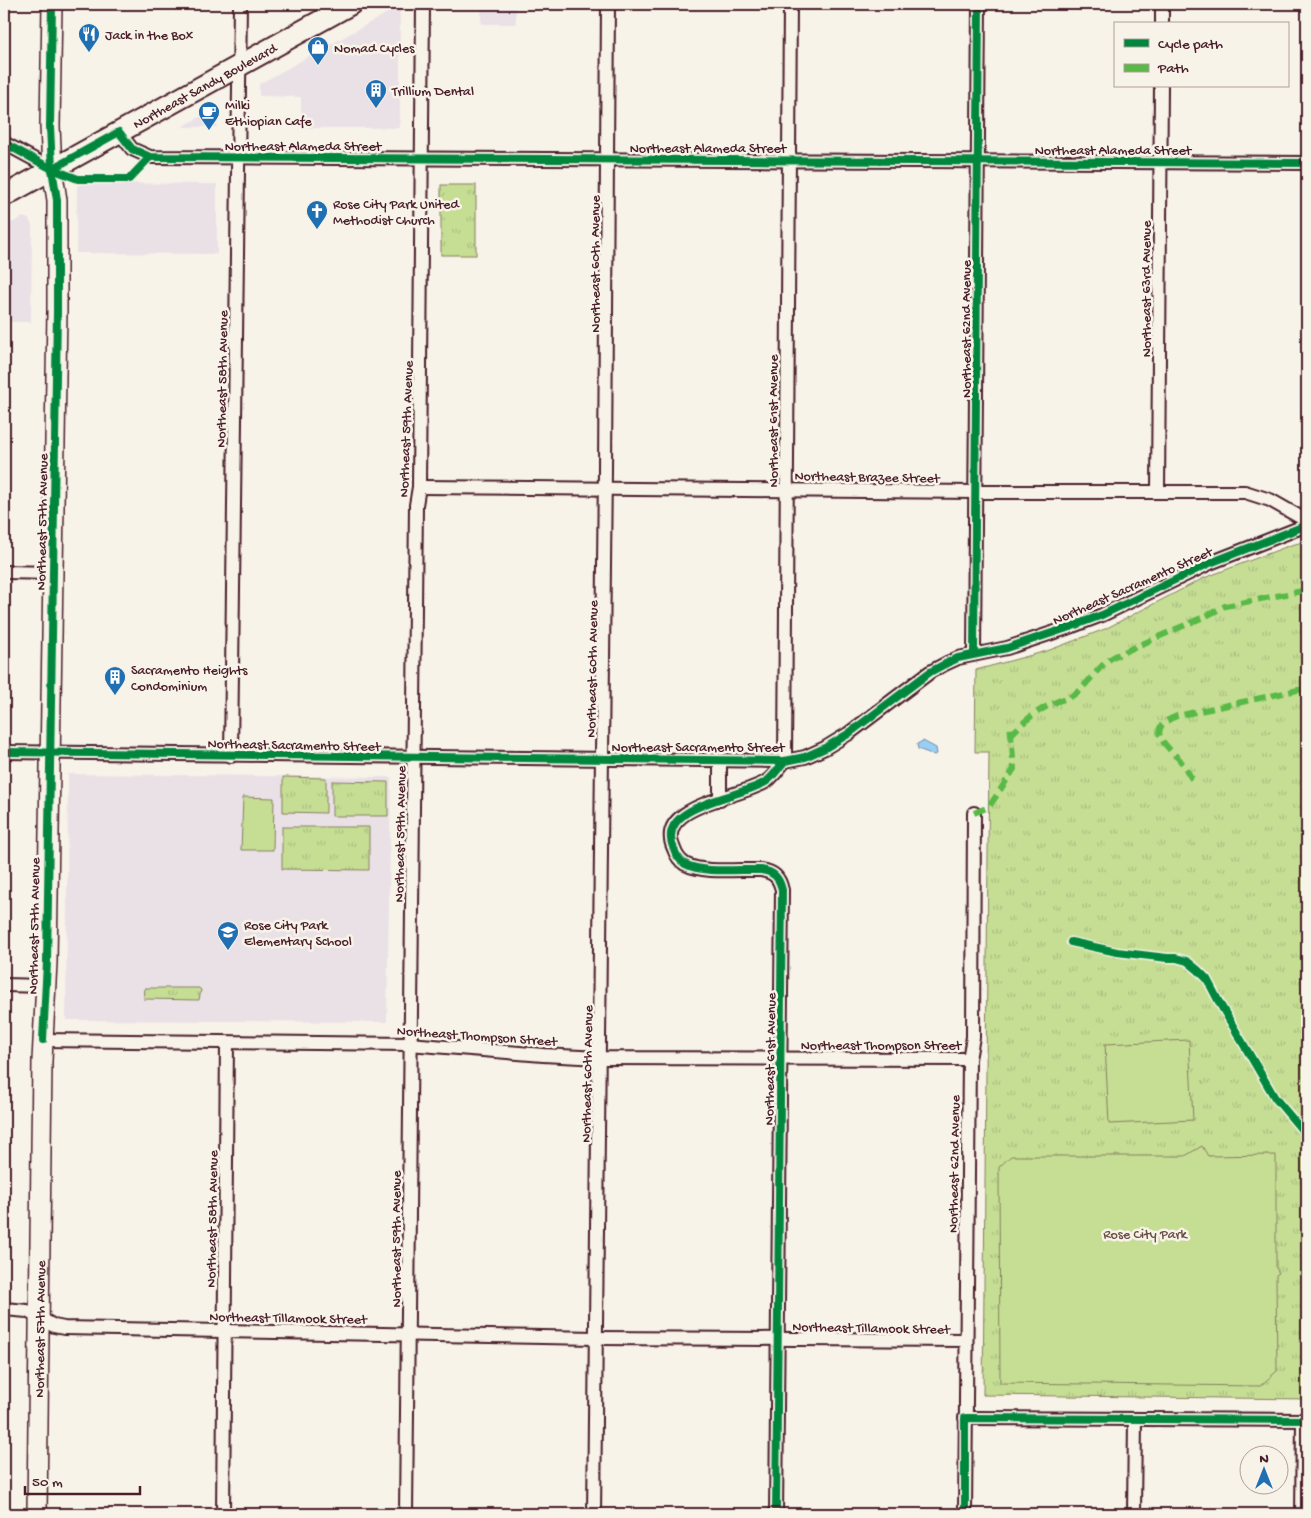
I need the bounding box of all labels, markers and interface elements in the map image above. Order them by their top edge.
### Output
restaurant icon: Jack in the Box [77,22,101,53]
legend [1114,22,1288,88]
place label: Jack in the Box [105,28,194,45]
shop icon: Nomad Cycles [306,35,330,66]
text: Cycle path [1158,36,1223,54]
street label: Northeast Sandy Boulevard [131,40,282,134]
place label: Nomad Cycles [334,41,415,58]
text: Path [1157,60,1189,78]
building icon: Trillium Dental [364,78,388,109]
place label: Trillium Dental [391,84,474,101]
place label: Milki Ethiopian Cafe [225,98,313,131]
cafe icon: Milki Ethiopian Cafe [197,100,221,131]
street label: Northeast Alameda Street [225,139,383,156]
street label: Northeast Alameda Street [630,141,788,158]
street label: Northeast Alameda Street [1035,143,1193,160]
street label: Northeast 60th Avenue [588,194,605,333]
place label: Rose City Park United Methodist Church [333,197,461,230]
church icon: Rose City Park United Methodist Church [305,199,329,230]
street label: Northeast 63rd Avenue [1139,220,1156,357]
street label: Northeast 62nd Avenue [959,259,976,398]
street label: Northeast 58th Avenue [214,309,233,448]
street label: Northeast 61st Avenue [766,354,783,487]
street label: Northeast 59th Avenue [397,360,418,498]
street label: Northeast 57th Avenue [34,453,53,591]
street label: Northeast Brazee Street [794,469,941,488]
street label: Northeast Sacramento Street [1051,544,1217,630]
street label: Northeast 60th Avenue [584,599,603,738]
place label: Sacramento Heights Condominium [131,663,248,696]
building icon: Sacramento Heights Condominium [103,665,127,696]
street label: Northeast Sacramento Street [207,736,382,757]
street label: Northeast Sacramento Street [612,740,786,757]
street label: Northeast 59th Avenue [392,765,411,903]
street label: Northeast 57th Avenue [26,857,45,995]
place label: Rose City Park Elementary School [244,918,352,951]
school or university icon: Rose City Park Elementary School [216,920,240,951]
street label: Northeast 61st Avenue [762,992,781,1126]
street label: Northeast 60th Avenue [579,1004,598,1143]
street label: Northeast Thompson Street [396,1023,559,1052]
street label: Northeast Thompson Street [801,1038,963,1055]
street label: Northeast 62nd Avenue [946,1094,965,1233]
street label: Northeast 58th Avenue [204,1149,223,1288]
street label: Northeast 59th Avenue [389,1170,406,1307]
park label: Rose City Park [1103,1227,1189,1244]
street label: Northeast 57th Avenue [32,1260,51,1398]
street label: Northeast Tillamook Street [209,1310,368,1329]
street label: Northeast Tillamook Street [792,1320,951,1339]
north arrow [1238,1446,1288,1496]
text: N [1259,1451,1269,1468]
scale bar [25,1463,140,1495]
text: 50 m [32,1474,63,1492]

